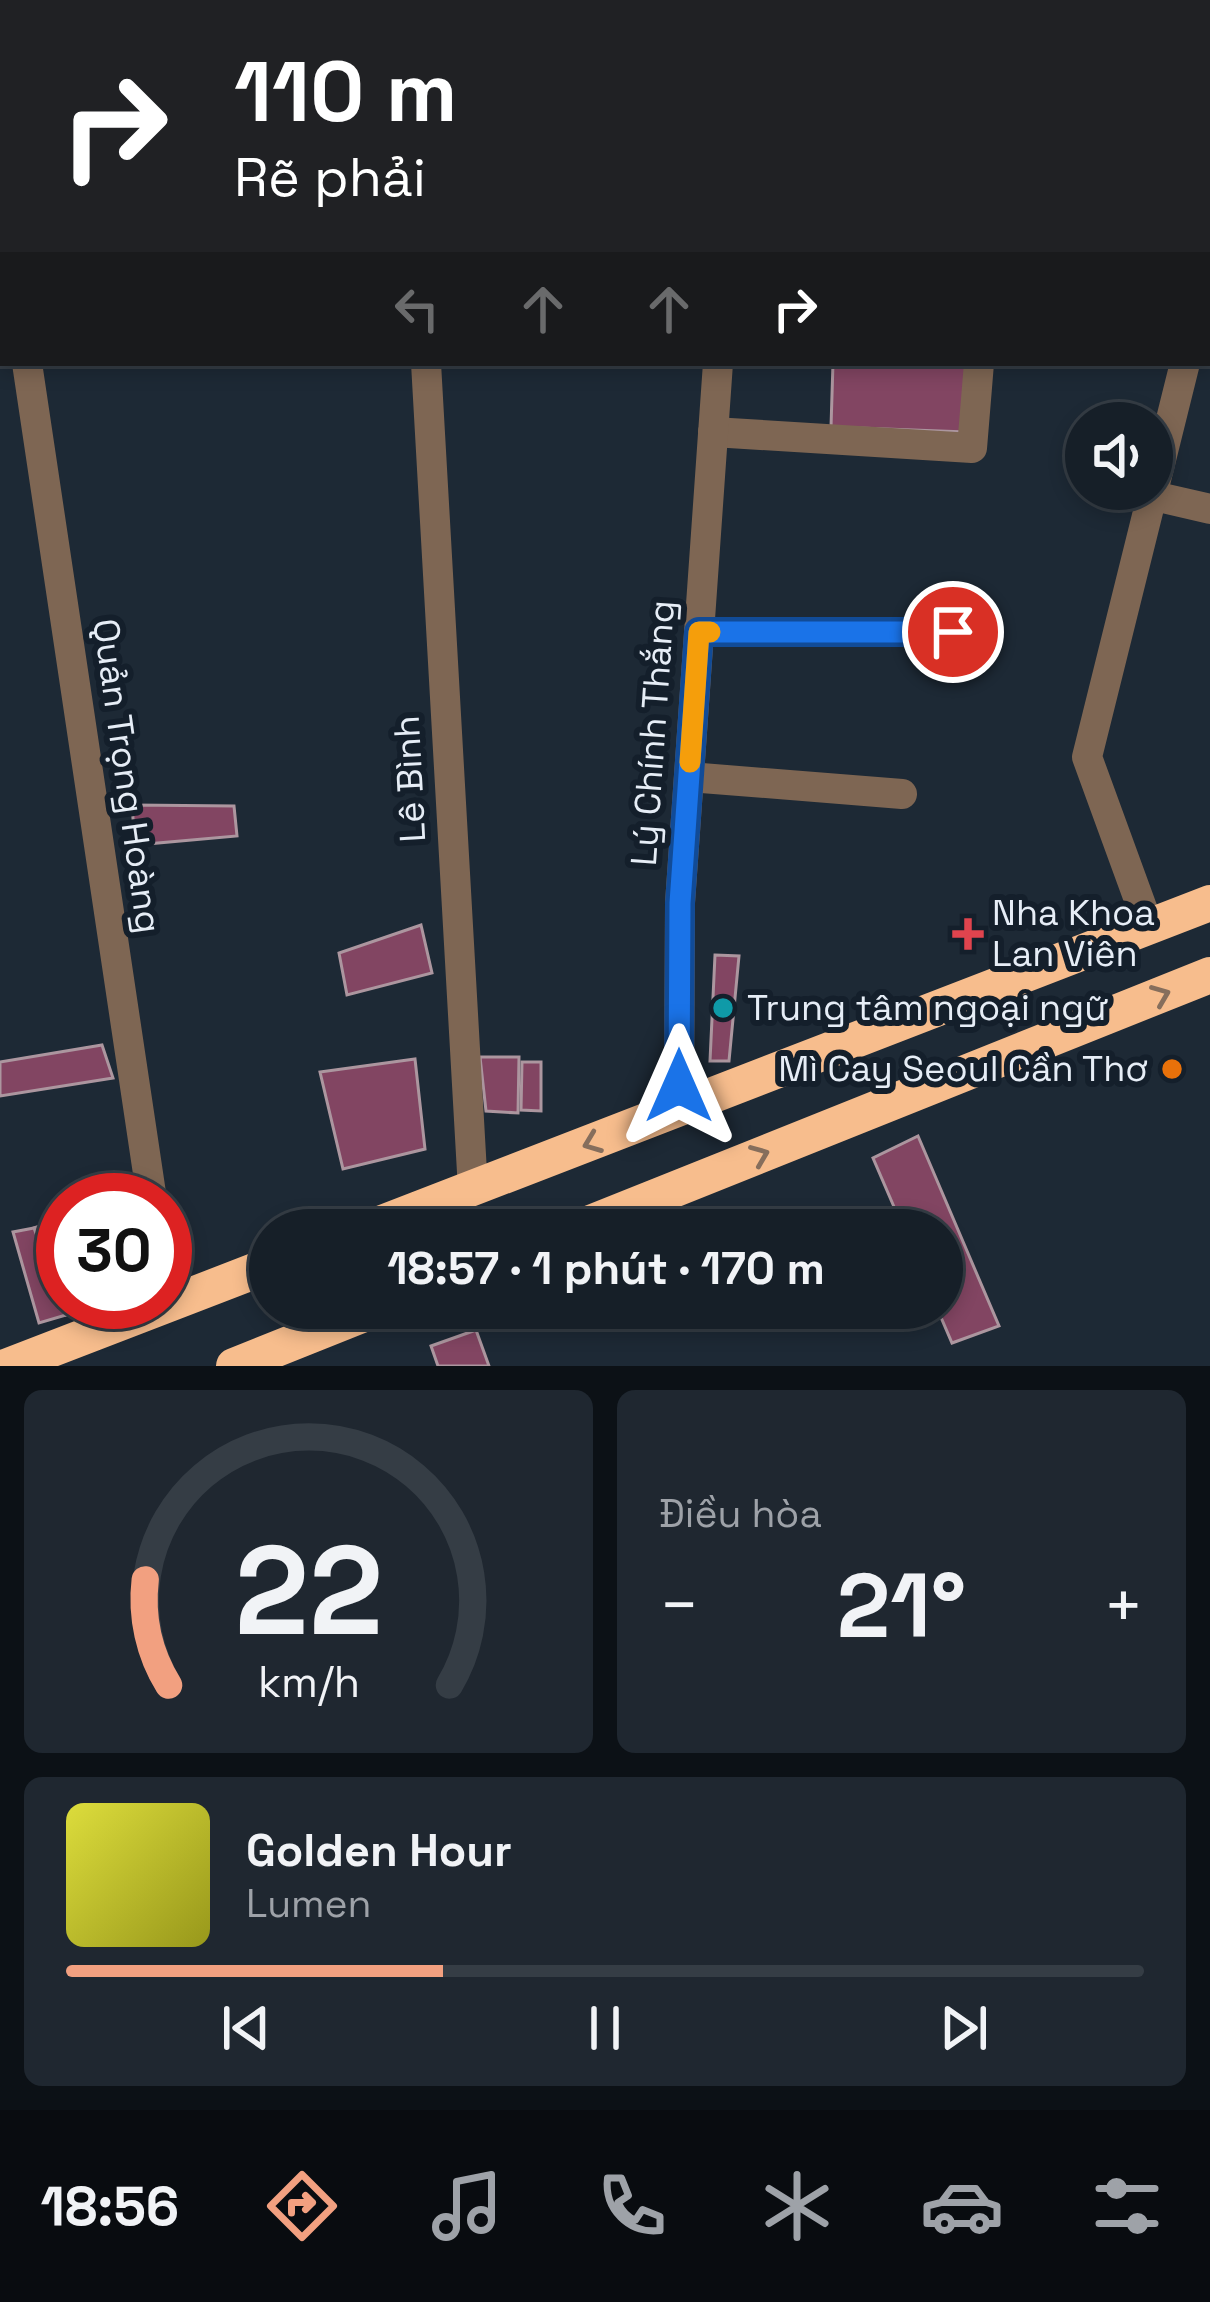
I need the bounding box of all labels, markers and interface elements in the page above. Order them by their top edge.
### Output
text: 110 m [234,38,457,146]
icon: right [36,48,192,204]
text: Rẽ phải [234,143,426,212]
icon: left [384,276,450,342]
icon: ahead [510,276,576,342]
icon: ahead [636,276,702,342]
icon: right [762,276,828,342]
map controls [1065,402,1173,510]
button: sound [1065,402,1173,510]
pin [902,581,1004,683]
street label: Lý Chính Thắng [621,599,685,867]
icon: arrive [920,599,986,665]
street label: Quản Trọng Hoàng [82,616,172,936]
street label: Lê Bình [384,714,436,844]
place label: Nha Khoa Lan Viên [992,890,1155,977]
marker: Nha Khoa Lan Viên [955,921,981,947]
one-way arrow [1150,984,1171,1009]
place label: Trung tâm ngoại ngữ [747,985,1108,1031]
marker: Trung tâm ngoại ngữ [710,995,736,1021]
position arrow [616,1023,742,1149]
place label: Mì Cay Seoul Cần Thơ [778,1046,1148,1092]
marker: Mì Cay Seoul Cần Thơ [1159,1056,1185,1082]
one-way arrow [583,1129,604,1154]
one-way arrow [749,1145,770,1169]
speed limit sign: 30 [36,1173,192,1329]
text: 18:57 · 1 phút · 170 m [387,1240,825,1297]
text: Điều hòa [659,1489,822,1538]
text: 22 [234,1511,383,1670]
text: 21° [837,1548,966,1663]
text: − [659,1563,700,1647]
text: + [1103,1563,1144,1647]
text: km/h [257,1654,360,1709]
text: Golden Hour [246,1822,512,1879]
text: Lumen [246,1879,372,1928]
icon: previous [213,1995,279,2061]
icon: pause [572,1995,638,2061]
icon: next [931,1995,997,2061]
icon: directions [260,2164,344,2248]
icon: music [425,2164,509,2248]
icon: phone [590,2164,674,2248]
icon: climate [755,2164,839,2248]
icon: car [920,2164,1004,2248]
icon: filters [1085,2164,1169,2248]
text: 18:56 [41,2172,179,2241]

